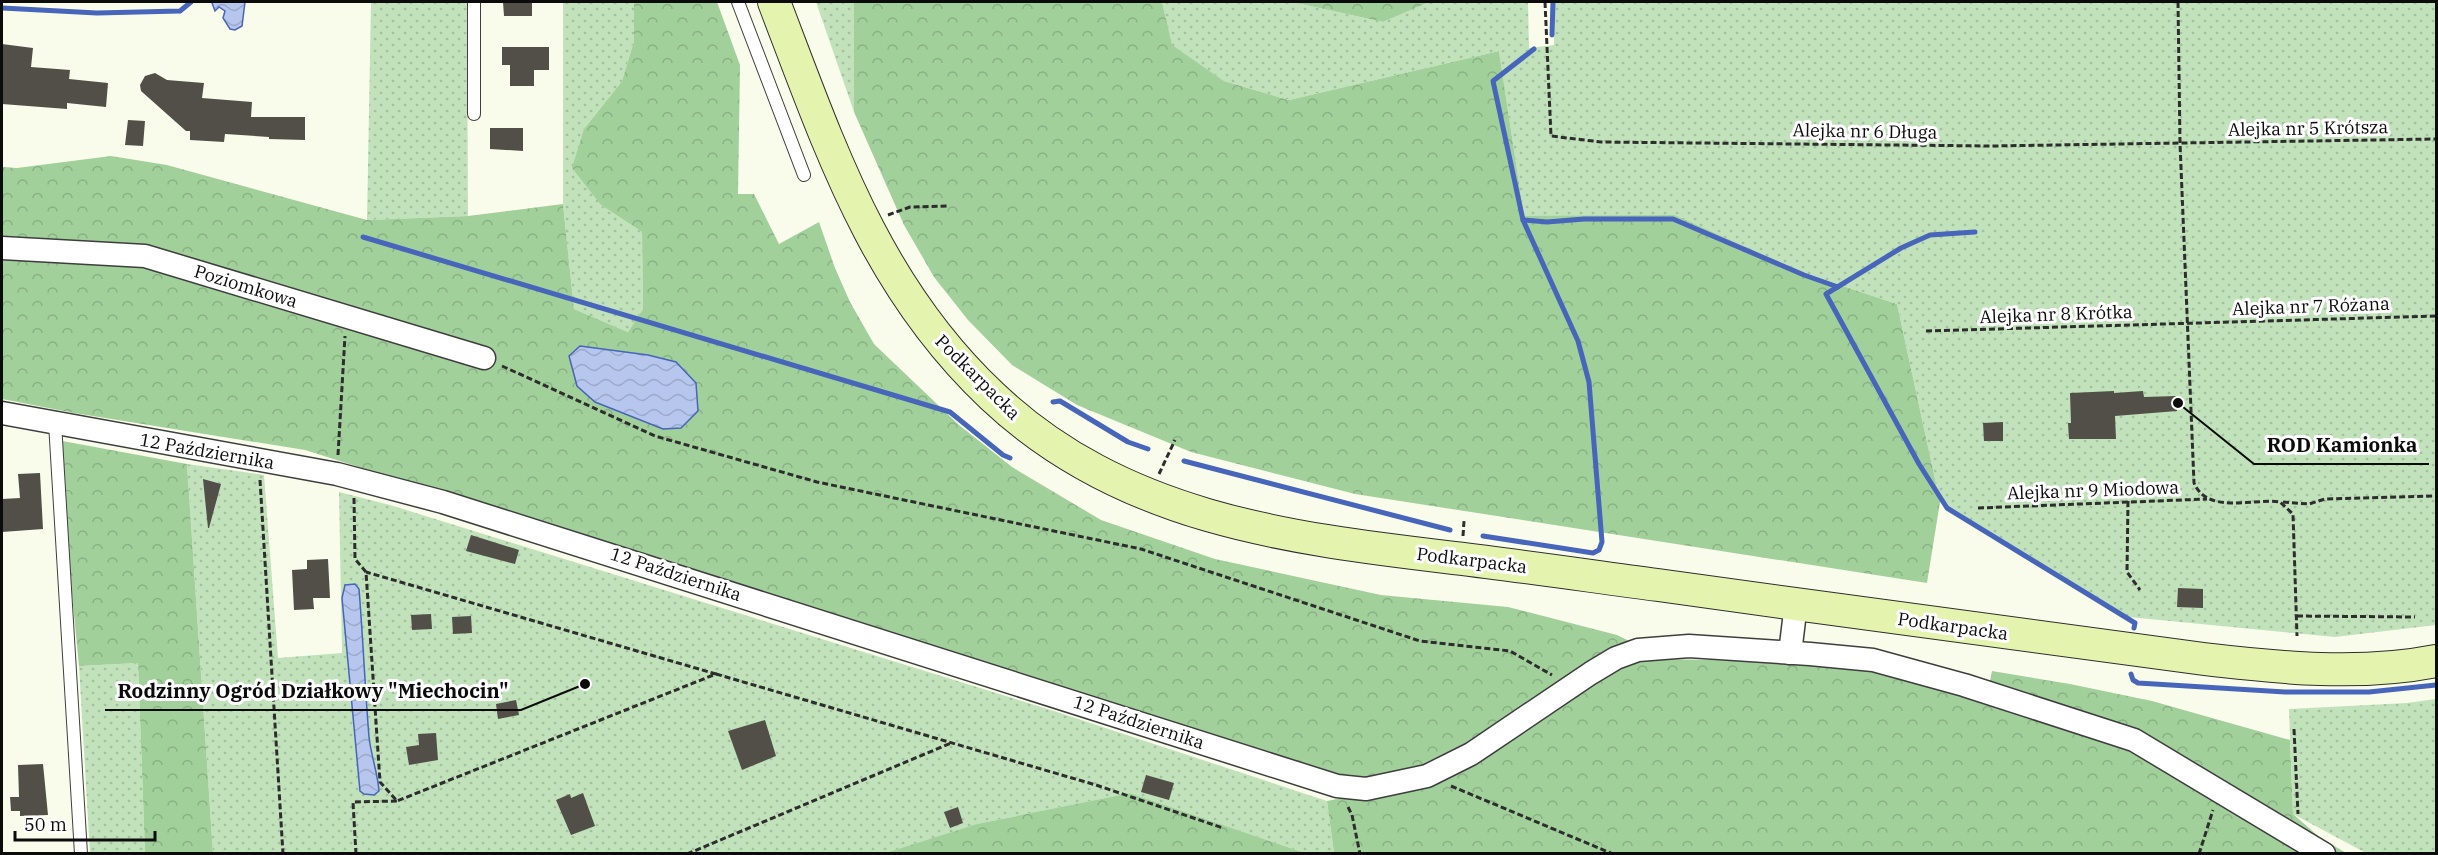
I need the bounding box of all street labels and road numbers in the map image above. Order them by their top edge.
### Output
street label: Alejka nr 5 Krótsza [2228,115,2388,141]
street label: Alejka nr 6 Długa [1792,118,1938,144]
street label: Poziomkowa [192,259,301,313]
street label: Alejka nr 7 Różana [2232,292,2390,320]
street label: Alejka nr 8 Krótka [1979,300,2133,328]
street label: Podkarpacka [931,330,1026,425]
street label: 12 Października [138,428,276,474]
street label: Alejka nr 9 Miodowa [2007,475,2180,504]
street label: 12 Października [608,542,745,606]
street label: Podkarpacka [1415,542,1529,578]
street label: Podkarpacka [1896,607,2010,645]
street label: 12 Października [1071,690,1208,754]

